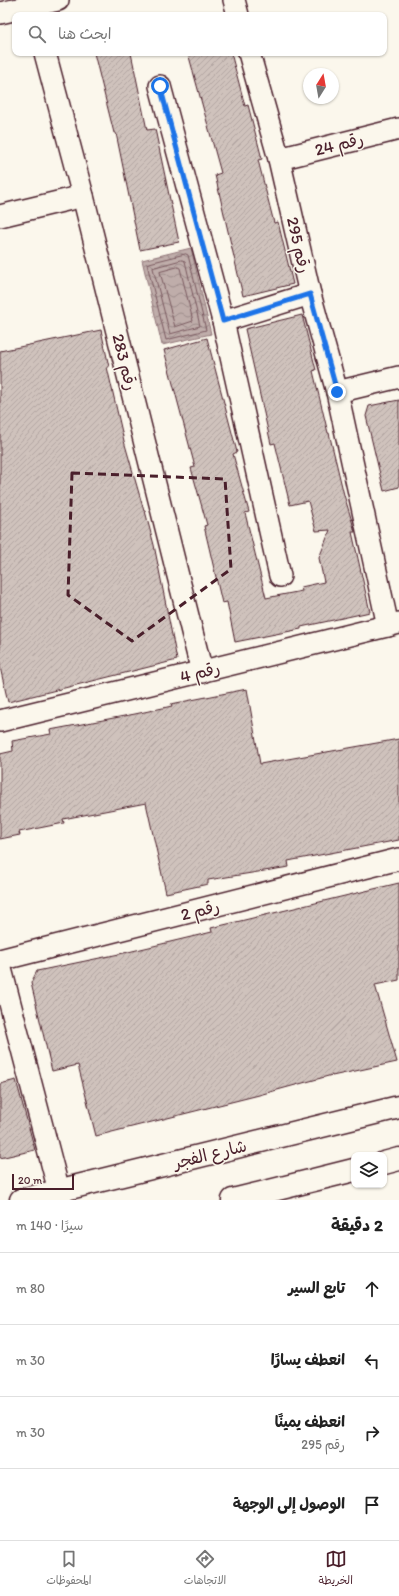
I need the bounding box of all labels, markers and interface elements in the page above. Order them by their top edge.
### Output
search box [12,12,387,56]
icon: search [26,23,48,45]
text: ابحث هنا [58,25,112,43]
north arrow [303,68,339,104]
route start [151,77,169,95]
street label: رقم 24 [313,128,366,163]
street label: رقم 295 [280,215,315,276]
street label: رقم 283 [105,332,142,393]
route end [328,383,346,401]
street label: رقم 4 [178,657,223,690]
street label: رقم 2 [179,896,222,927]
street label: شارع الفجر [169,1135,249,1175]
map controls [351,1152,387,1188]
button: layers [351,1152,387,1188]
scale bar [12,1172,74,1191]
text: 20 m [18,1174,42,1187]
text: 2 دقيقة [331,1215,383,1235]
text: سيرًا · 140 m [16,1218,83,1233]
icon: ahead [361,1278,383,1300]
text: تابع السير [288,1279,345,1297]
text: 80 m [16,1281,45,1296]
icon: left [361,1350,383,1372]
text: انعطف يسارًا [271,1351,345,1369]
text: 30 m [16,1353,45,1368]
text: انعطف يمينًا [275,1413,345,1431]
icon: right [361,1422,383,1444]
text: 30 m [16,1425,45,1440]
text: رقم 295 [301,1437,345,1452]
icon: arrive [361,1494,383,1516]
text: الوصول إلى الوجهة [233,1495,345,1513]
tab: المحفوظات [46,1548,91,1590]
tab: الاتجاهات [184,1548,226,1590]
tab: الخريطة [319,1548,353,1590]

